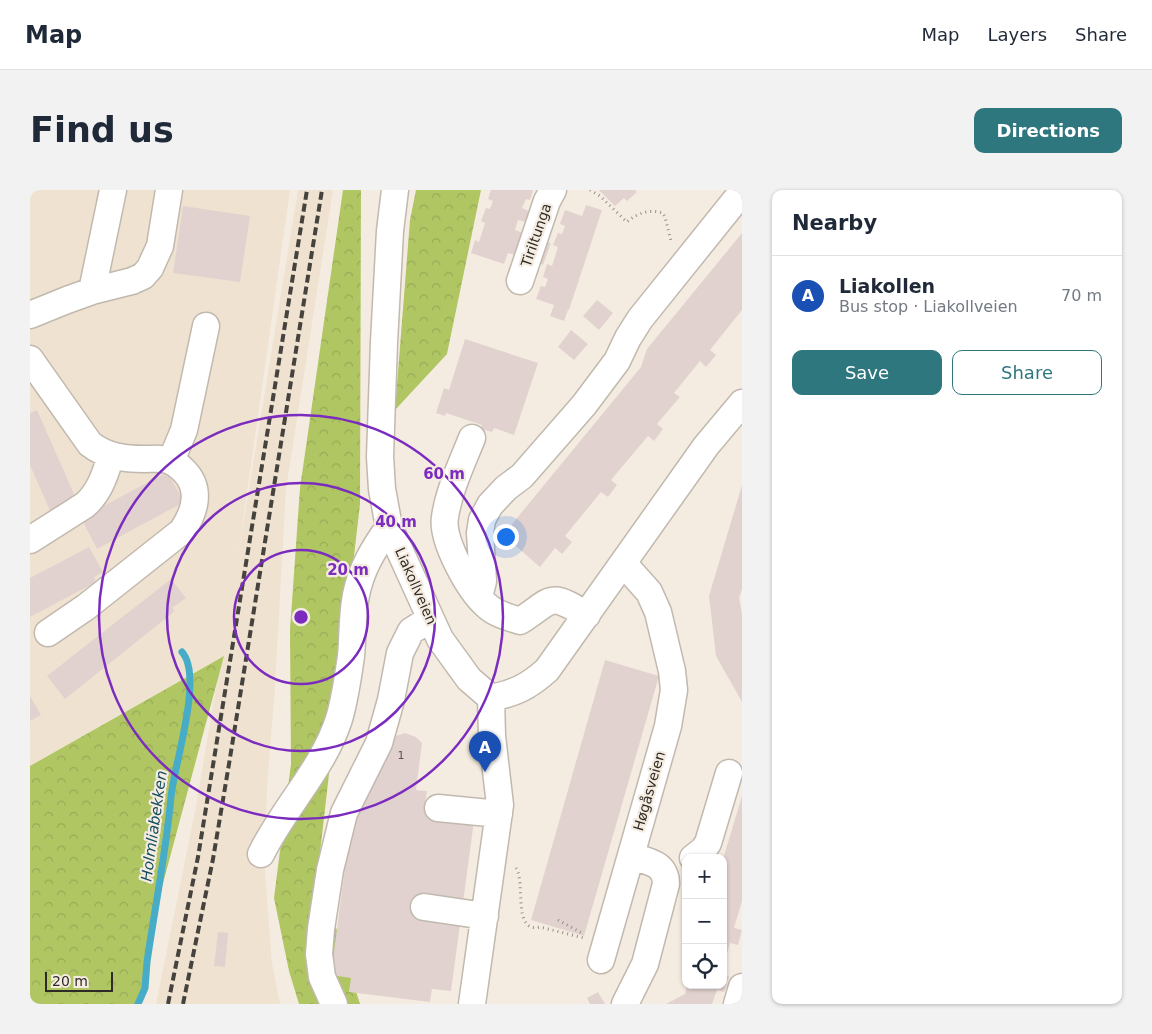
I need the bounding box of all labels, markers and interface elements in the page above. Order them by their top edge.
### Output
text: Map [25,21,82,49]
text: Map [921,24,959,45]
text: Layers [987,24,1047,45]
text: Share [1075,24,1127,45]
button: Directions [974,108,1122,153]
text: Find us [30,110,174,150]
street label: Tiriltunga [517,201,554,270]
text: Nearby [792,211,877,235]
text: Liakollen [839,275,935,297]
text: A [802,286,814,305]
text: 70 m [1061,286,1102,305]
text: Bus stop · Liakollveien [839,297,1018,316]
button: Save [792,350,942,395]
button: Share [952,350,1102,395]
text: 60 m [423,465,465,483]
text: 40 m [375,513,417,531]
your location [493,524,519,550]
street label: Liakollveien [392,545,440,627]
text: 20 m [327,561,369,579]
centre of rings [292,608,310,626]
pin: A [469,731,501,772]
house number: 1 [398,749,405,762]
street label: Høgåsveien [630,749,668,833]
water label: Holmliabekken [137,769,171,883]
map controls [682,854,727,989]
button: + [682,854,727,899]
button: − [682,899,727,944]
button: locate [682,944,727,989]
scale bar [45,969,112,992]
text: 20 m [52,973,88,989]

